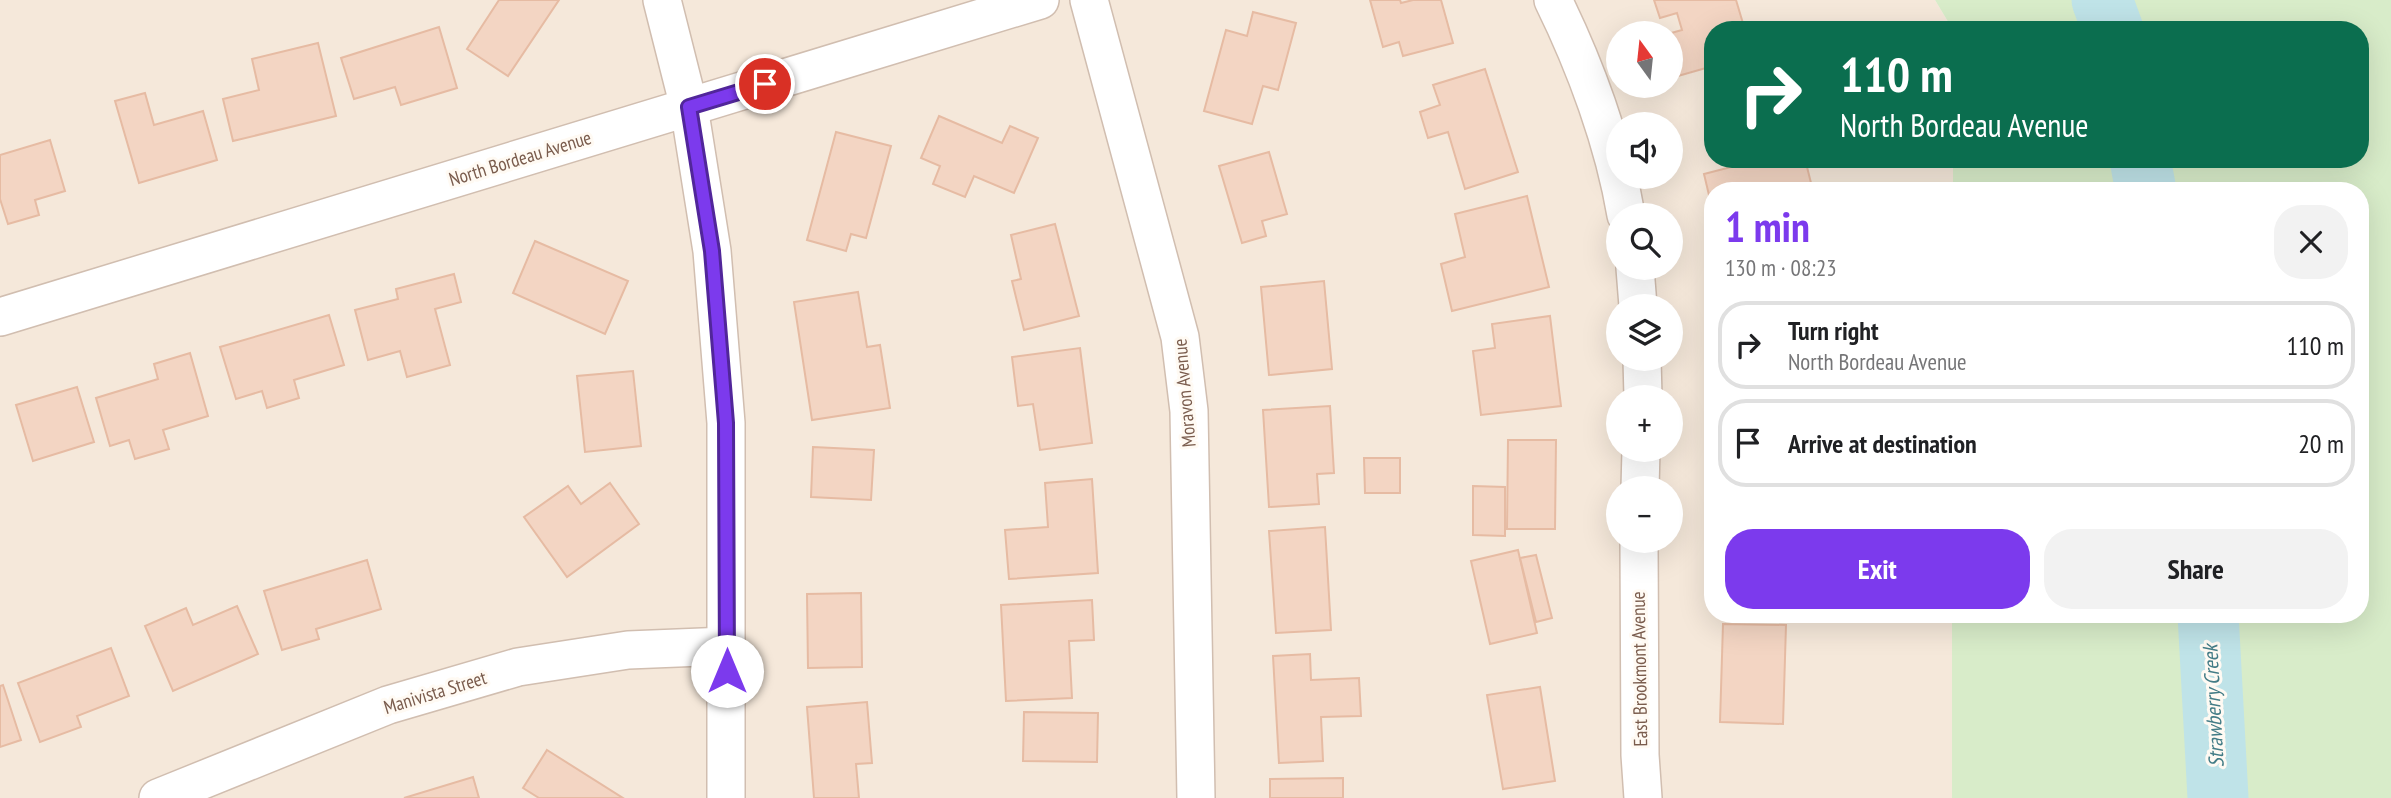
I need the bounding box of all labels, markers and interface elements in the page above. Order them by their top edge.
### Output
north arrow [1606,21,1684,98]
map controls [1606,21,1683,553]
text: 110 m [1840,42,1953,106]
icon: right [1725,49,1816,140]
pin [735,54,795,114]
icon: arrive [746,65,784,103]
text: North Bordeau Avenue [1840,104,2089,146]
button: sound [1606,112,1683,189]
street label: North Bordeau Avenue [446,125,594,191]
text: 1 min [1725,199,1810,254]
button: search [1606,203,1683,280]
button: close [2274,205,2348,279]
text: 130 m · 08:23 [1725,253,1837,282]
button: layers [1606,294,1683,371]
text: Turn right [1788,314,1879,347]
icon: right [1729,326,1767,364]
text: 110 m [2286,329,2344,362]
street label: Moravon Avenue [1167,338,1201,448]
text: North Bordeau Avenue [1788,347,1967,376]
button: + [1606,385,1683,462]
icon: arrive [1729,424,1767,462]
text: Arrive at destination [1788,427,1977,460]
text: 20 m [2298,427,2344,460]
button: − [1606,476,1683,553]
button: Exit [1725,529,2030,609]
button: Share [2044,529,2348,609]
street label: East Brookmont Avenue [1626,591,1652,747]
position arrow [690,634,764,708]
water label: Strawberry Creek [2196,641,2230,768]
street label: Manivista Street [381,665,490,719]

